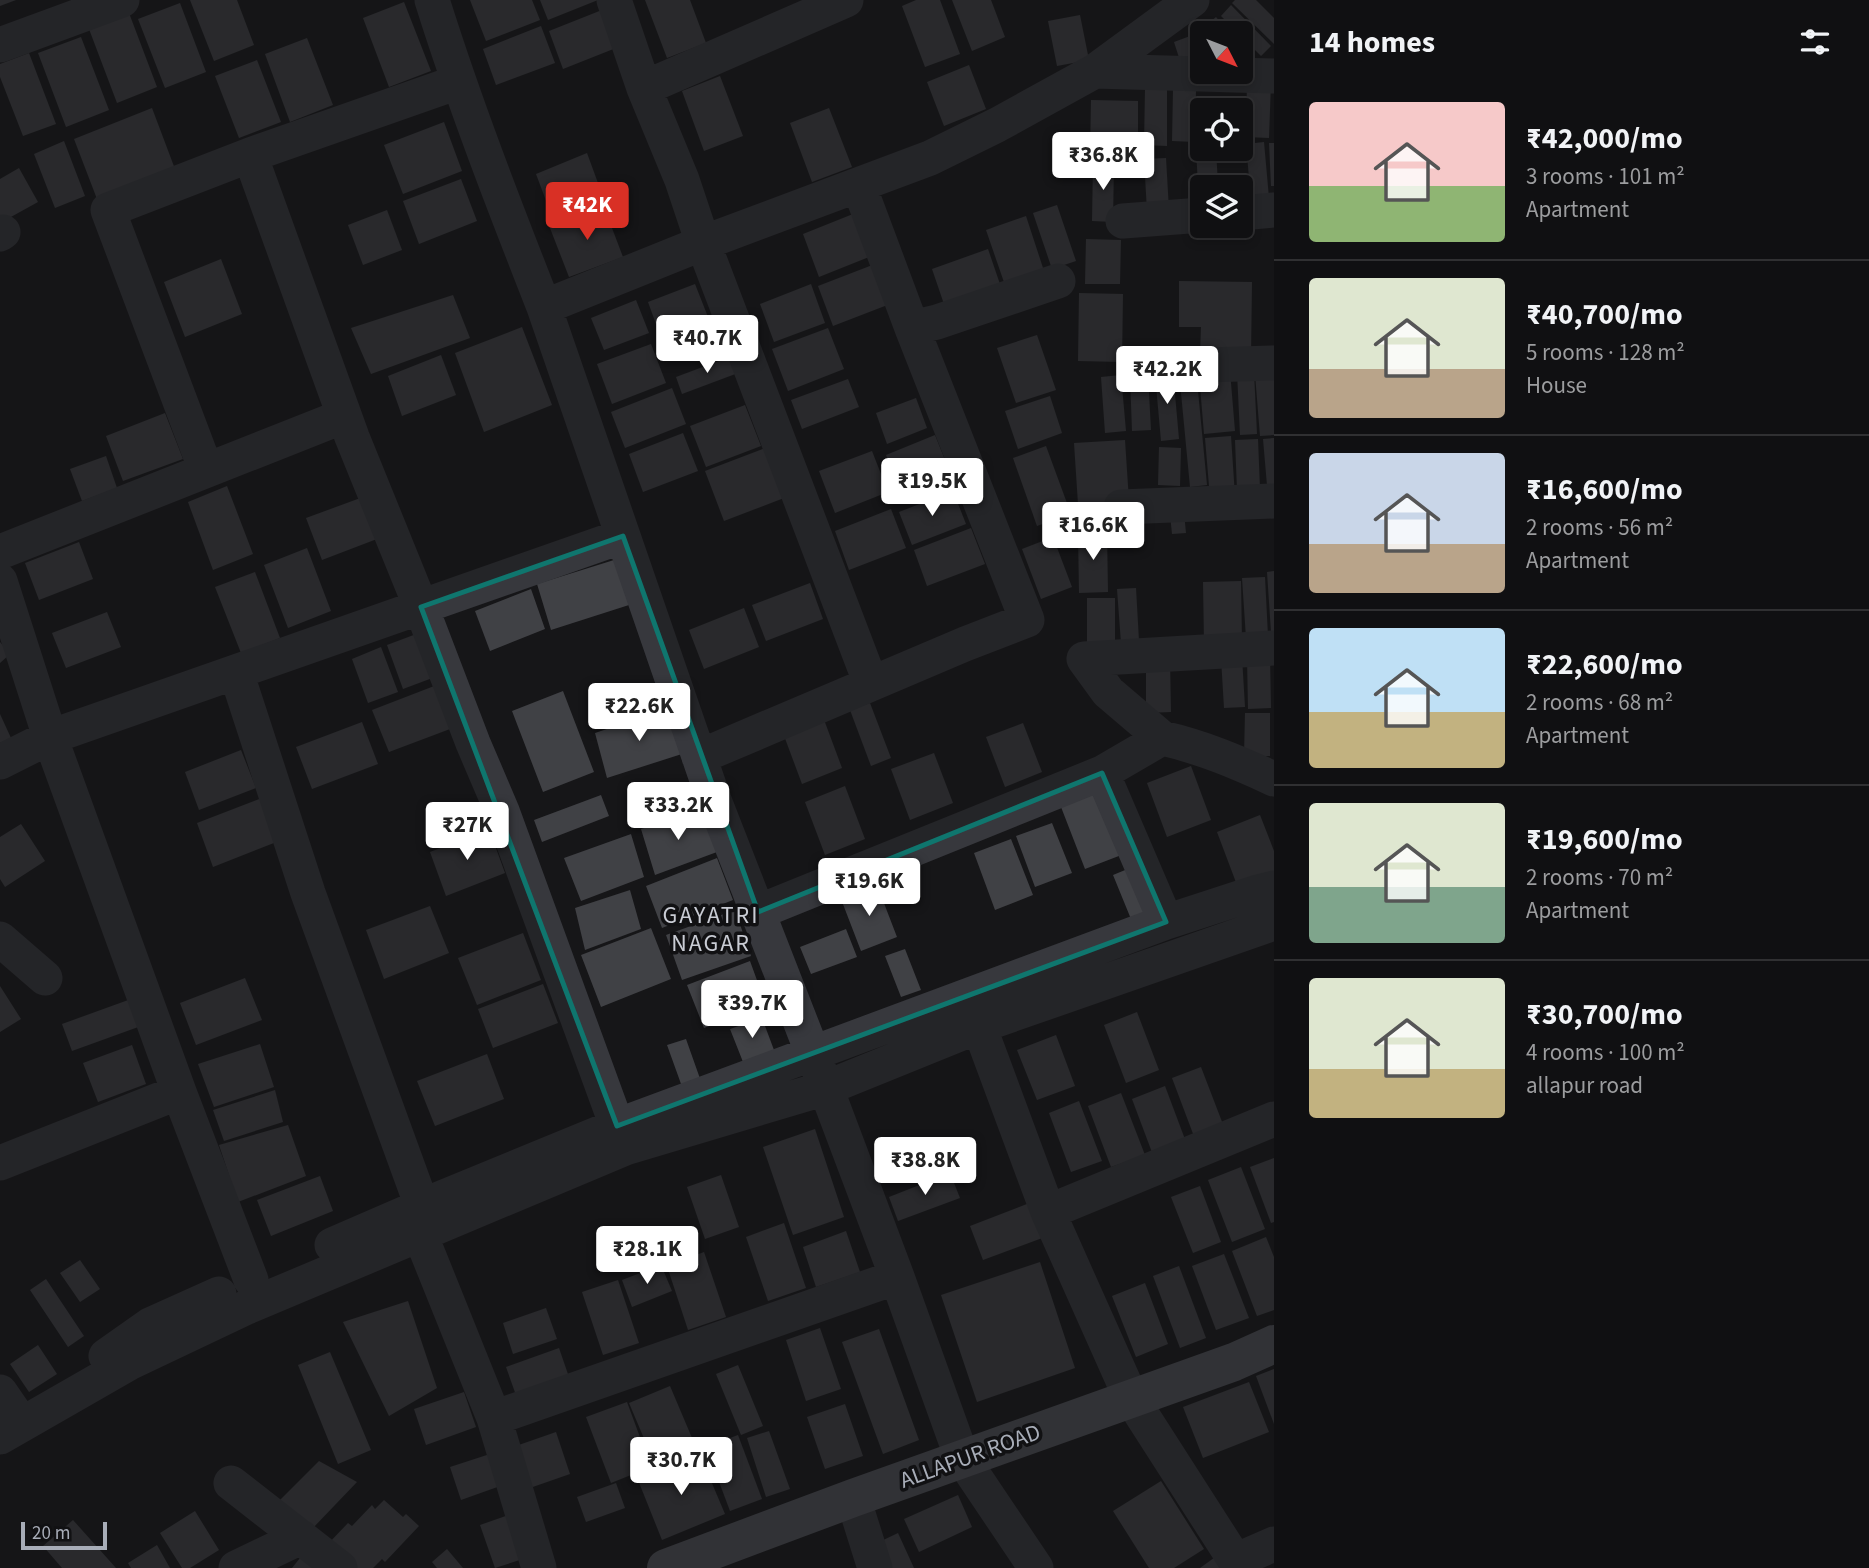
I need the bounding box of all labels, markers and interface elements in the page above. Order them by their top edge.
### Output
north arrow [1190,21,1253,84]
map controls [1190,21,1253,238]
text: 14 homes [1309,21,1435,64]
icon: filters [1796,23,1834,61]
button: locate [1190,98,1253,161]
text: ₹42,000/mo [1526,117,1683,160]
icon: home [1365,130,1449,214]
pin: ₹36.8K [1046,132,1160,192]
text: ₹36.8K [1068,138,1138,171]
text: 3 rooms · 101 m² [1526,160,1685,193]
button: layers [1190,175,1253,238]
pin: ₹42K [546,182,628,242]
text: ₹42K [562,188,612,221]
text: Apartment [1526,193,1629,226]
text: ₹40,700/mo [1526,293,1683,336]
icon: home [1365,306,1449,390]
pin: ₹40.7K [650,316,764,375]
text: ₹40.7K [672,321,742,354]
text: 5 rooms · 128 m² [1526,336,1685,369]
pin: ₹42.2K [1110,346,1224,406]
text: ₹42.2K [1132,352,1202,385]
text: House [1526,369,1587,402]
pin: ₹19.5K [875,458,989,518]
text: ₹19.5K [897,464,967,497]
text: ₹16,600/mo [1526,468,1683,511]
icon: home [1365,481,1449,565]
pin: ₹16.6K [1036,503,1150,562]
text: ₹16.6K [1058,508,1128,541]
text: 2 rooms · 56 m² [1526,511,1673,544]
text: Apartment [1526,544,1629,577]
text: ₹22,600/mo [1526,643,1683,686]
icon: home [1365,656,1449,740]
pin: ₹22.6K [582,684,696,743]
text: 2 rooms · 68 m² [1526,686,1673,719]
text: ₹22.6K [604,689,674,722]
text: Apartment [1526,719,1629,752]
pin: ₹33.2K [621,782,735,842]
text: ₹33.2K [643,788,713,821]
pin: ₹27K [426,802,508,862]
text: ₹27K [442,808,492,841]
text: ₹19,600/mo [1526,818,1683,861]
icon: home [1365,831,1449,915]
pin: ₹19.6K [812,858,926,918]
text: 2 rooms · 70 m² [1526,861,1673,894]
text: ₹19.6K [834,864,904,897]
text: Apartment [1526,894,1629,927]
district label: GAYATRI NAGAR [662,898,760,961]
pin: ₹39.7K [695,981,809,1040]
text: ₹39.7K [717,986,787,1019]
text: ₹30,700/mo [1526,993,1683,1036]
icon: home [1365,1006,1449,1090]
text: 4 rooms · 100 m² [1526,1036,1685,1069]
text: allapur road [1526,1069,1643,1102]
pin: ₹38.8K [868,1138,982,1197]
text: ₹38.8K [890,1143,960,1176]
pin: ₹28.1K [590,1226,704,1286]
text: ₹28.1K [612,1232,682,1265]
street label: ALLAPUR ROAD [895,1415,1045,1497]
pin: ₹30.7K [624,1438,738,1497]
text: ₹30.7K [646,1443,716,1476]
scale bar [21,1519,107,1551]
text: 20 m [32,1520,70,1547]

